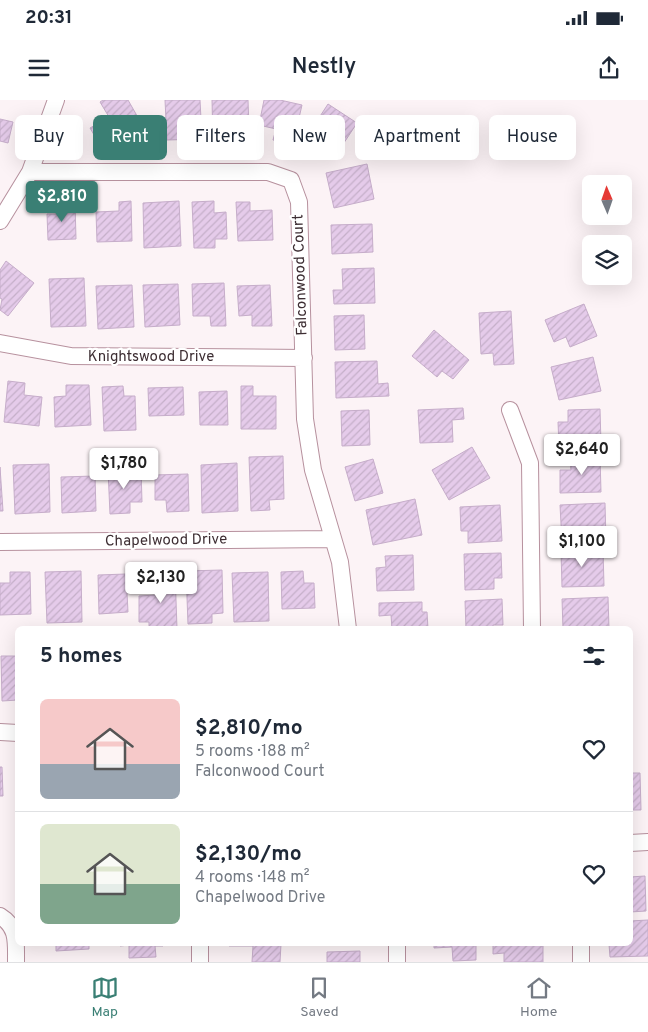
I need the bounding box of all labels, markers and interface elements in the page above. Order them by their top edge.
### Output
text: 20:31 [25,6,73,30]
icon: menu [25,54,53,82]
text: Nestly [292,54,356,81]
icon: share [595,54,623,82]
chip: Buy [15,115,83,160]
chip: Rent [93,115,167,160]
chip: Filters [177,115,264,160]
chip: New [274,115,345,160]
chip: Apartment [355,115,479,160]
chip: House [489,115,576,160]
north arrow [582,175,632,225]
map controls [582,175,632,285]
pin: $2,810 [21,180,103,223]
text: $2,810 [37,187,87,207]
street label: Falconwood Court [289,214,313,336]
button: layers [582,235,632,285]
street label: Knightswood Drive [88,348,214,367]
pin: $2,640 [541,434,623,476]
text: $2,640 [555,440,609,460]
pin: $1,780 [83,448,165,490]
text: $1,780 [100,454,148,474]
pin: $1,100 [541,526,623,568]
street label: Chapelwood Drive [105,530,227,552]
text: $1,100 [558,532,606,552]
pin: $2,130 [120,562,202,604]
text: $2,130 [136,568,186,588]
icon: filters [580,642,608,670]
text: 5 homes [40,643,123,670]
text: $2,810/mo [195,715,303,742]
icon: home [80,719,140,779]
icon: heart [580,735,608,763]
text: 5 rooms · 188 m² [195,742,310,762]
text: Falconwood Court [195,762,325,782]
text: $2,130/mo [195,841,302,868]
icon: home [80,844,140,904]
icon: heart [580,860,608,888]
text: 4 rooms · 148 m² [195,868,310,888]
text: Chapelwood Drive [195,888,325,908]
tab: Map [91,974,119,1021]
tab: Saved [300,974,339,1021]
tab: Home [520,974,557,1021]

